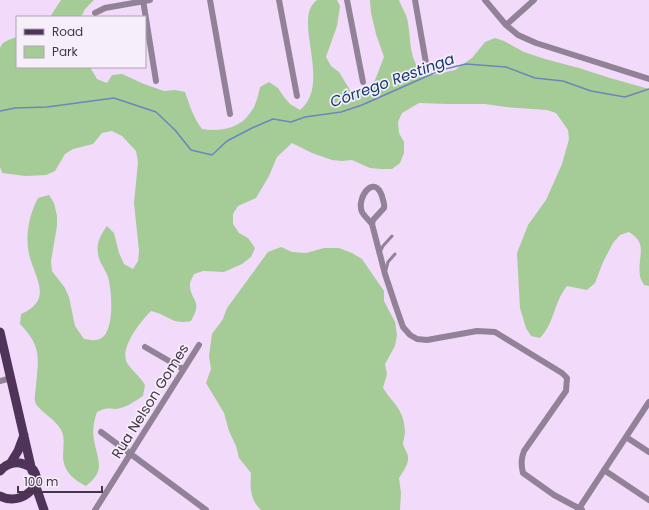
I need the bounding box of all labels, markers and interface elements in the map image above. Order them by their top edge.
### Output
legend [16,16,146,68]
text: Road [52,23,83,40]
text: Park [52,43,79,60]
water label: Córrego Restinga [327,48,457,112]
street label: Rua Nelson Gomes [107,340,193,462]
scale bar [18,468,102,494]
text: 100 m [24,473,58,490]

